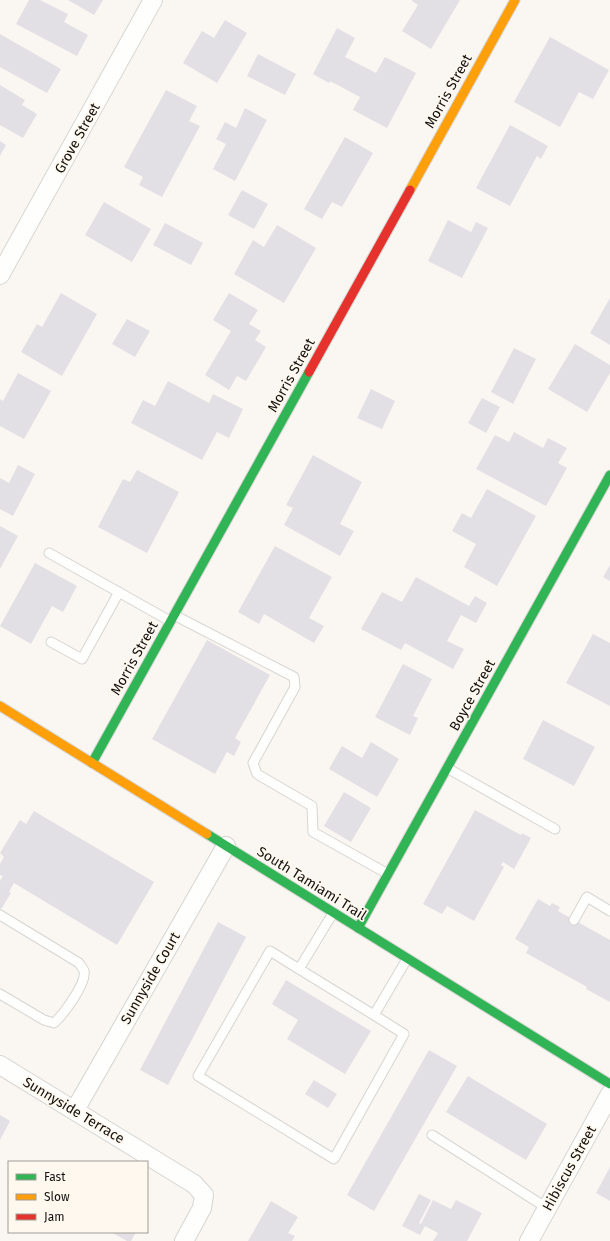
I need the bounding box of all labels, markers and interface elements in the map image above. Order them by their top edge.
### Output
street label: Morris Street [421,50,476,131]
street label: Grove Street [51,99,104,177]
street label: Morris Street [264,334,319,415]
street label: Morris Street [107,617,162,698]
street label: Boyce Street [446,656,500,734]
street label: South Tamiami Trail [254,843,370,924]
street label: Sunnyside Court [117,928,184,1027]
street label: Sunnyside Terrace [20,1073,127,1147]
street label: Hibiscus Street [539,1122,600,1214]
legend [8,1161,148,1233]
text: Fast [44,1170,66,1184]
text: Slow [44,1190,70,1204]
text: Jam [44,1210,64,1224]

